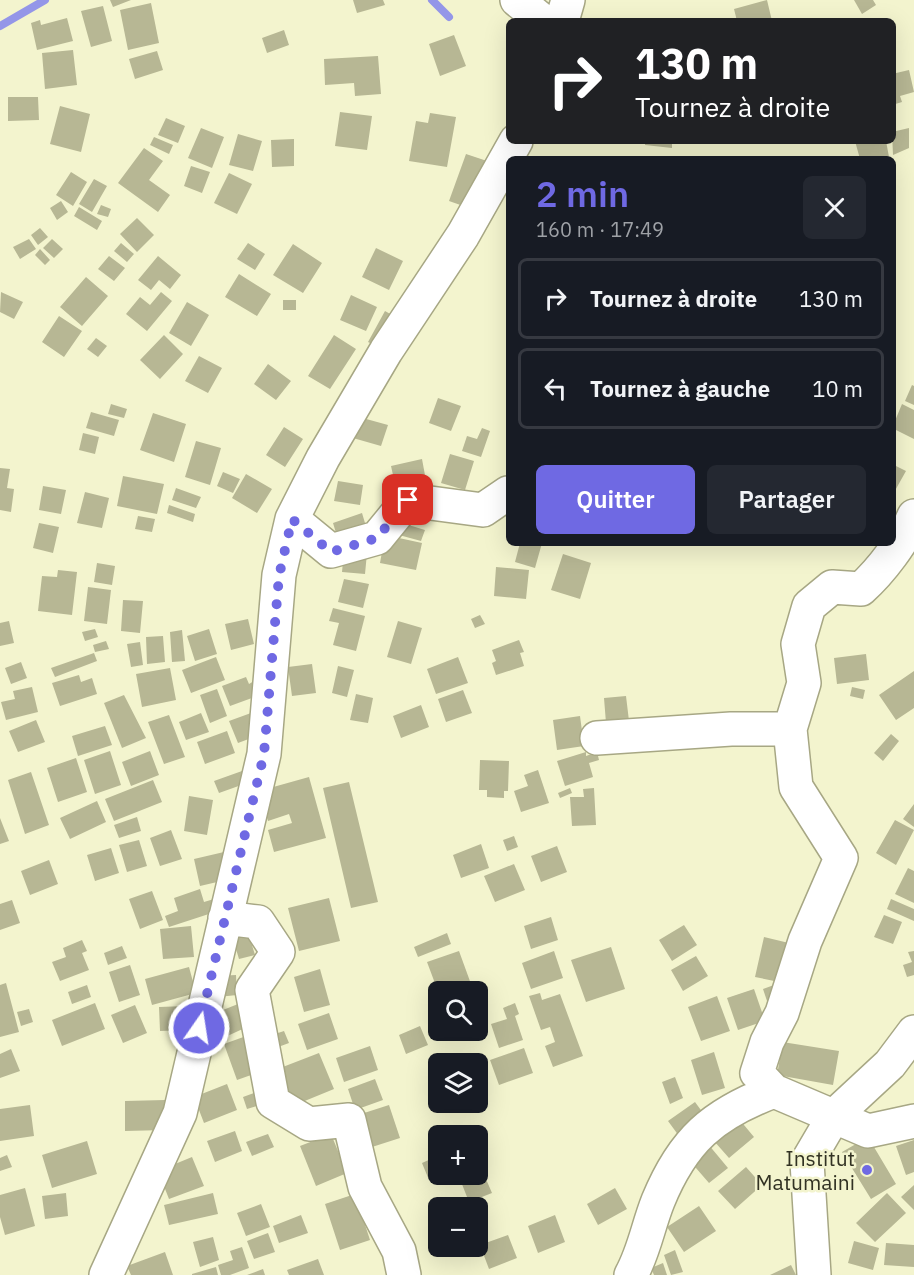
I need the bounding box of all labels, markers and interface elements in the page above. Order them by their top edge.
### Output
text: 130 m [635,36,758,91]
icon: right [536,42,614,120]
text: Tournez à droite [635,89,830,124]
text: 2 min [536,170,629,217]
button: close [803,176,866,239]
text: 160 m · 17:49 [536,216,664,243]
icon: right [539,282,572,315]
text: Tournez à droite [590,284,757,313]
text: 130 m [799,284,863,313]
icon: left [539,372,572,405]
text: Tournez à gauche [590,374,770,403]
text: 10 m [812,374,863,403]
button: Quitter [536,465,695,534]
button: Partager [707,465,866,534]
pin [382,474,433,525]
icon: arrive [391,483,424,516]
map controls [428,981,488,1257]
button: search [428,981,488,1041]
position arrow [167,996,231,1060]
button: layers [428,1053,488,1113]
button: + [428,1125,488,1185]
place label: Institut Matumaini [755,1144,855,1196]
marker: Institut Matumaini [860,1163,874,1177]
button: − [428,1197,488,1257]

